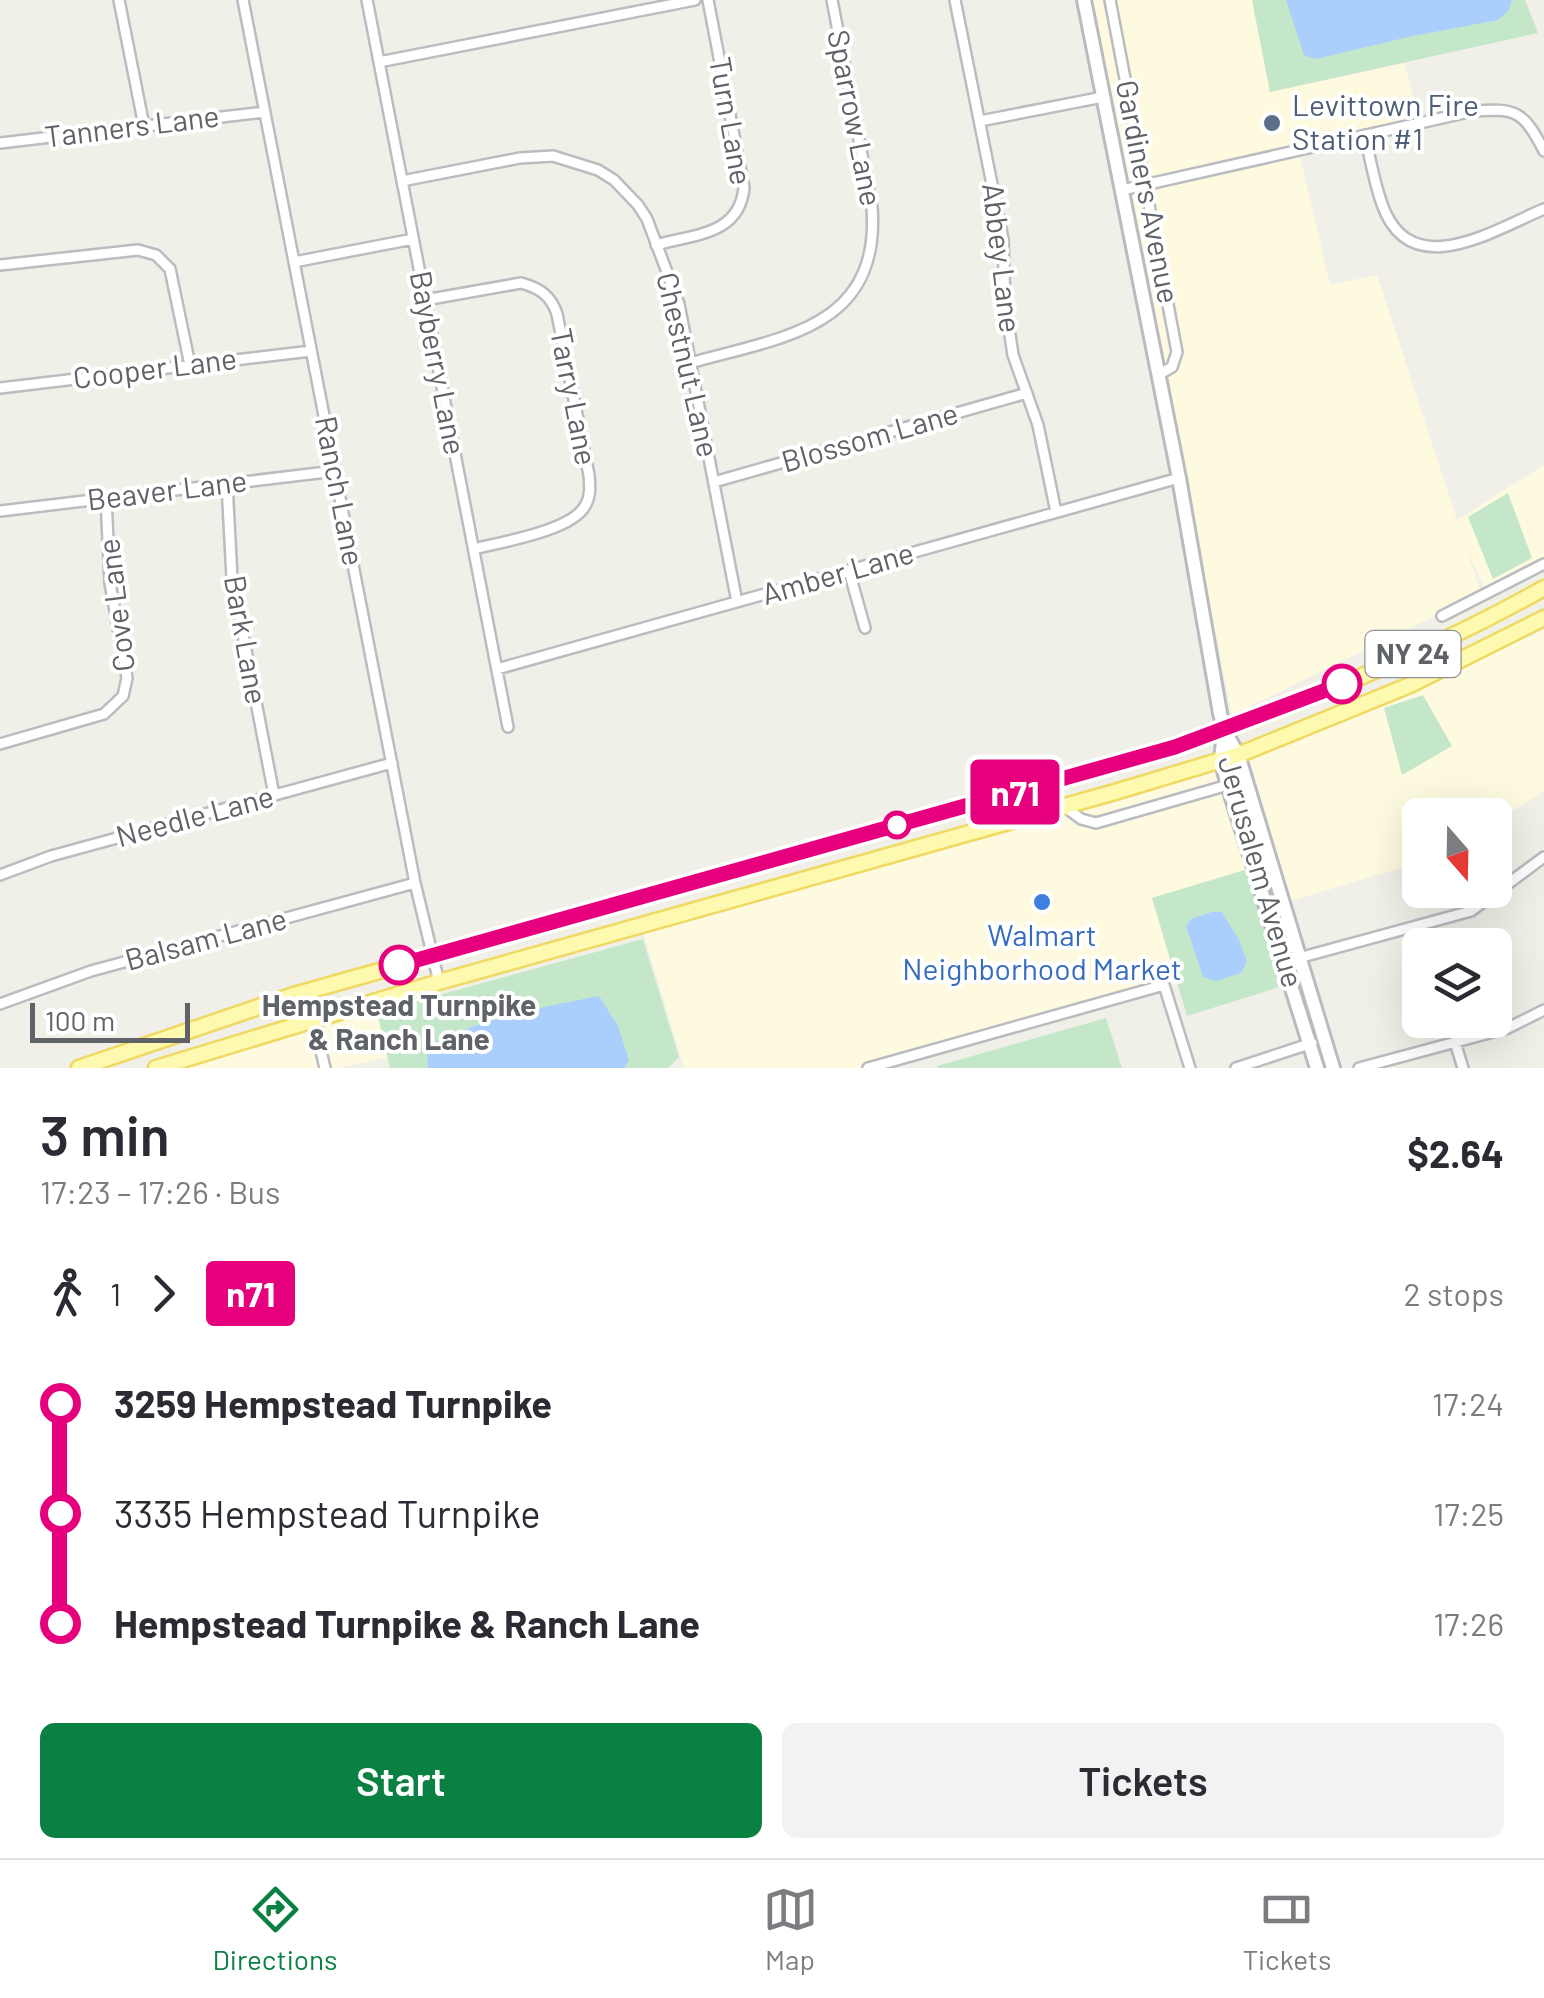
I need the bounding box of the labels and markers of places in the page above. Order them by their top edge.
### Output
place label: Levittown Fire Station #1 [1292,86,1479,156]
marker: Levittown Fire Station #1 [1261,112,1283,134]
unlabelled marker [1323,665,1361,703]
unlabelled marker [884,812,910,838]
marker: Walmart Neighborhood Market [1031,891,1053,913]
place label: Walmart Neighborhood Market [902,916,1182,986]
marker: Hempstead Turnpike & Ranch Lane [380,946,418,984]
place label: Hempstead Turnpike & Ranch Lane [262,986,536,1056]

